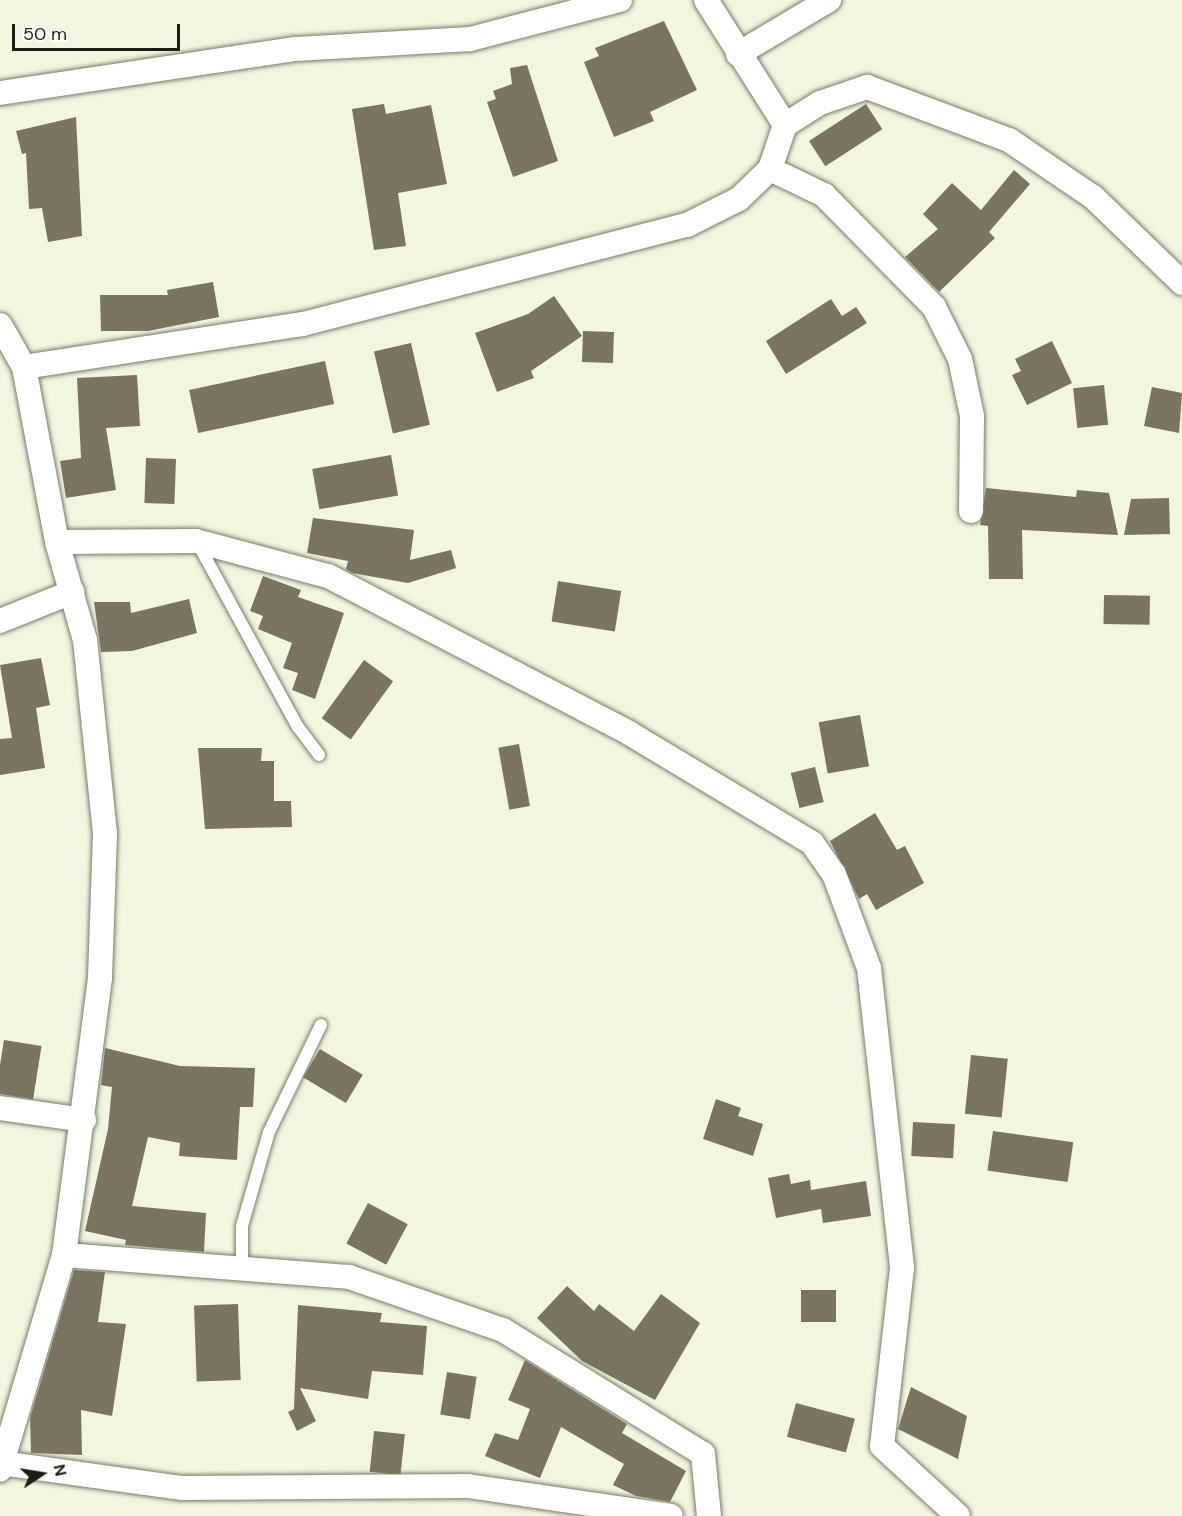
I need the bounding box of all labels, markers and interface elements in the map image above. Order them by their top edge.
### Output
scale bar [15,12,183,50]
text: 50 m [23,22,67,46]
north arrow [12,1444,72,1504]
text: N [49,1462,72,1478]

